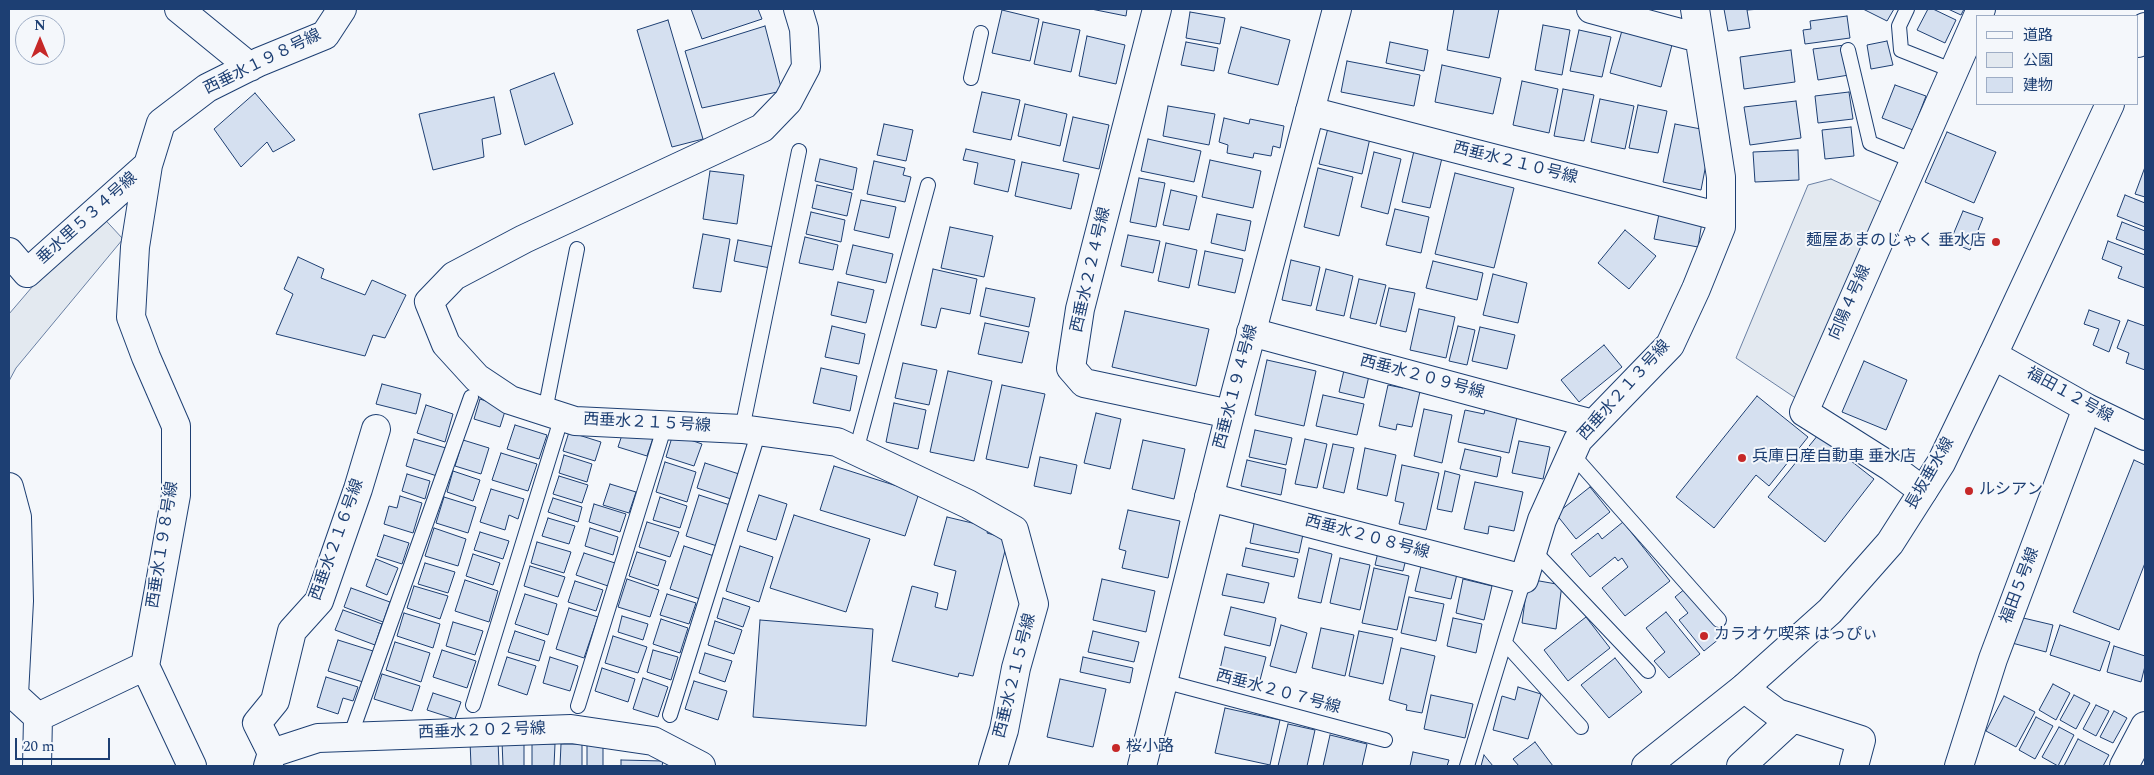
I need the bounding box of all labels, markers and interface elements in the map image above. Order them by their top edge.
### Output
north arrow [15,15,65,65]
text: N [34,15,46,36]
legend [1976,15,2139,105]
text: 道路 [2023,24,2053,47]
street label: 西垂水１９８号線 [201,26,325,100]
text: 公園 [2023,49,2053,72]
text: 建物 [2023,74,2053,97]
street label: 西垂水２１０号線 [1451,139,1579,189]
street label: 垂水里５３４号線 [34,169,142,269]
street label: 西垂水２２４号線 [1068,205,1116,335]
place label: 麺屋あまのじゃく 垂水店 [1806,232,1986,252]
marker: 麺屋あまのじゃく 垂水店 [1990,236,2002,248]
street label: 向陽４号線 [1826,263,1876,343]
street label: 西垂水１９４号線 [1211,323,1263,451]
street label: 西垂水２１３号線 [1575,337,1675,445]
street label: 西垂水２０９号線 [1358,352,1486,404]
street label: 福田１２号線 [2022,364,2116,428]
street label: 西垂水２１５号線 [583,411,711,437]
street label: 長坂垂水線 [1903,435,1959,513]
place label: 兵庫日産自動車 垂水店 [1752,448,1916,468]
marker: 兵庫日産自動車 垂水店 [1736,452,1748,464]
street label: 西垂水２１６号線 [307,477,369,603]
street label: 西垂水１９８号線 [145,480,183,610]
place label: ルシアン [1979,481,2043,501]
marker: ルシアン [1963,485,1975,497]
street label: 西垂水２０８号線 [1303,512,1431,564]
street label: 福田５号線 [1998,545,2044,627]
street label: 西垂水２１５号線 [991,612,1041,740]
place label: カラオケ喫茶 はっぴぃ [1714,626,1878,646]
marker: カラオケ喫茶 はっぴぃ [1698,630,1710,642]
street label: 西垂水２０７号線 [1214,667,1342,719]
street label: 西垂水２０２号線 [418,720,546,744]
scale bar [18,728,112,760]
text: 20 m [23,735,55,758]
place label: 桜小路 [1126,738,1174,758]
marker: 桜小路 [1110,742,1122,754]

